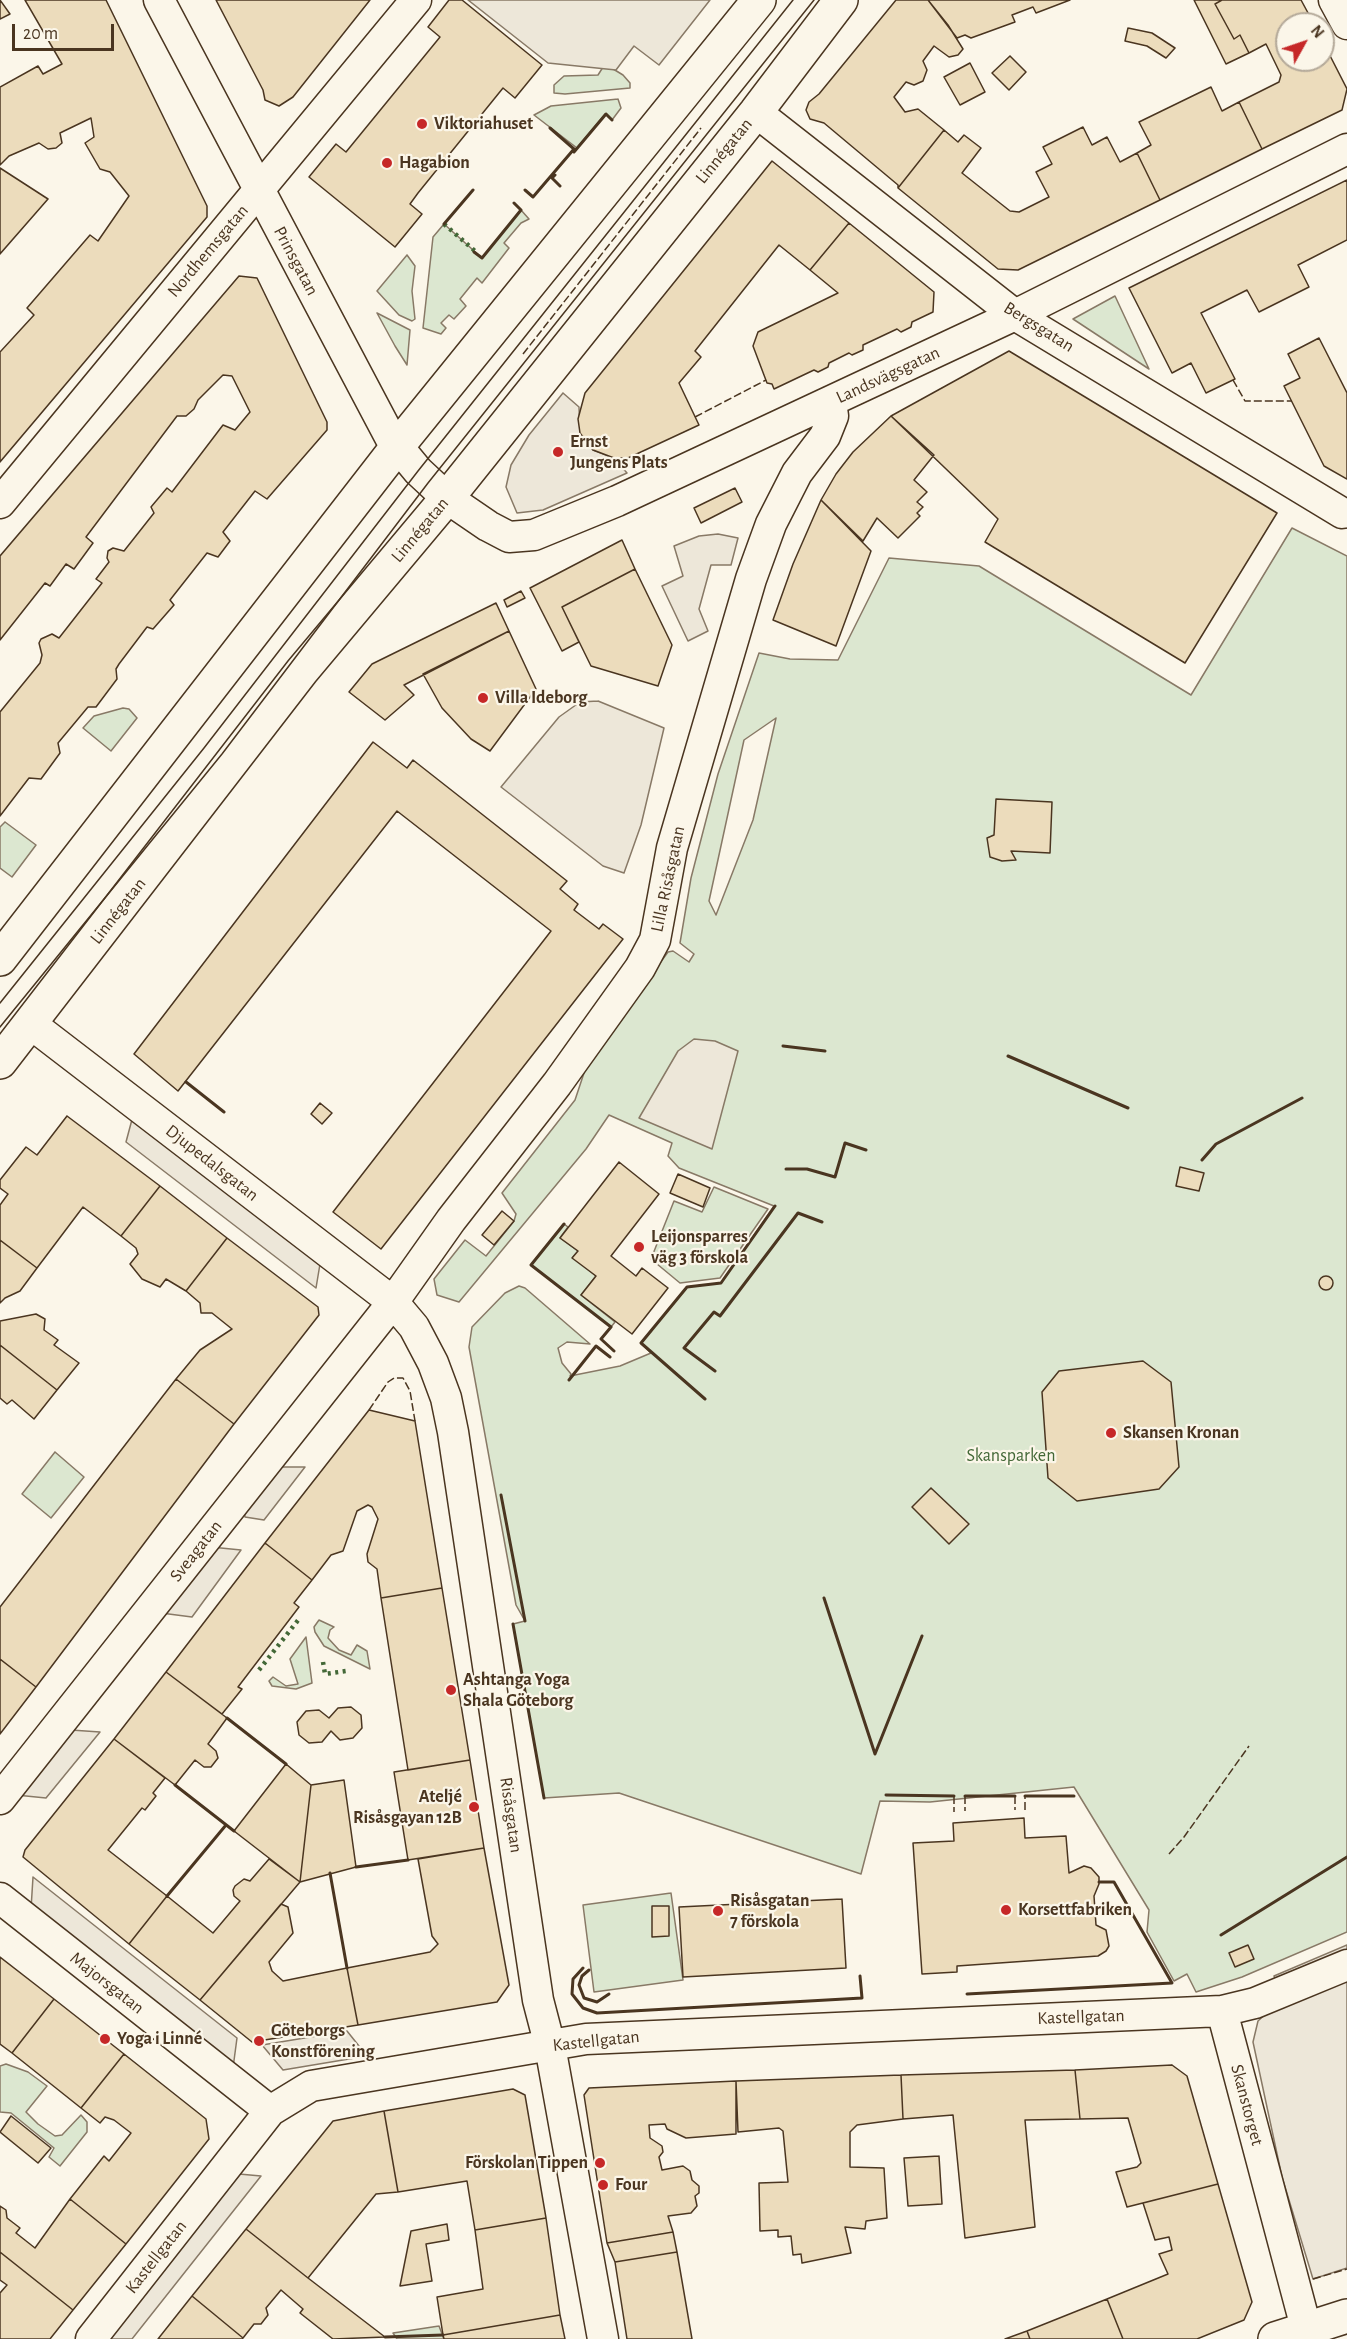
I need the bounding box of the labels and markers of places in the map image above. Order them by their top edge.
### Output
place label: Viktoriahuset [434,113,533,135]
marker: Viktoriahuset [415,117,429,131]
place label: Hagabion [399,152,470,174]
marker: Hagabion [380,156,394,170]
place label: Ernst Jungens Plats [570,431,668,474]
marker: Ernst Jungens Plats [551,445,565,459]
place label: Villa Ideborg [495,687,587,709]
marker: Villa Ideborg [476,691,490,705]
place label: Leijonsparres väg 3 förskola [651,1226,748,1268]
marker: Leijonsparres väg 3 förskola [632,1240,646,1254]
place label: Skansen Kronan [1123,1422,1239,1444]
marker: Skansen Kronan [1104,1426,1118,1440]
place label: Ashtanga Yoga Shala Göteborg [463,1669,573,1712]
marker: Ashtanga Yoga Shala Göteborg [444,1683,458,1697]
place label: Ateljé Risåsgayan 12B [353,1786,462,1828]
marker: Ateljé Risåsgayan 12B [467,1800,481,1814]
place label: Risåsgatan 7 förskola [730,1890,809,1932]
place label: Korsettfabriken [1018,1899,1132,1921]
marker: Korsettfabriken [999,1903,1013,1917]
marker: Risåsgatan 7 förskola [711,1904,725,1918]
place label: Göteborgs Konstförening [271,2020,374,2062]
place label: Yoga i Linné [117,2028,202,2050]
marker: Yoga i Linné [98,2032,112,2046]
marker: Göteborgs Konstförening [252,2034,266,2048]
place label: Förskolan Tippen [465,2152,588,2174]
marker: Förskolan Tippen [593,2156,607,2170]
place label: Four [615,2174,647,2196]
marker: Four [596,2178,610,2192]

